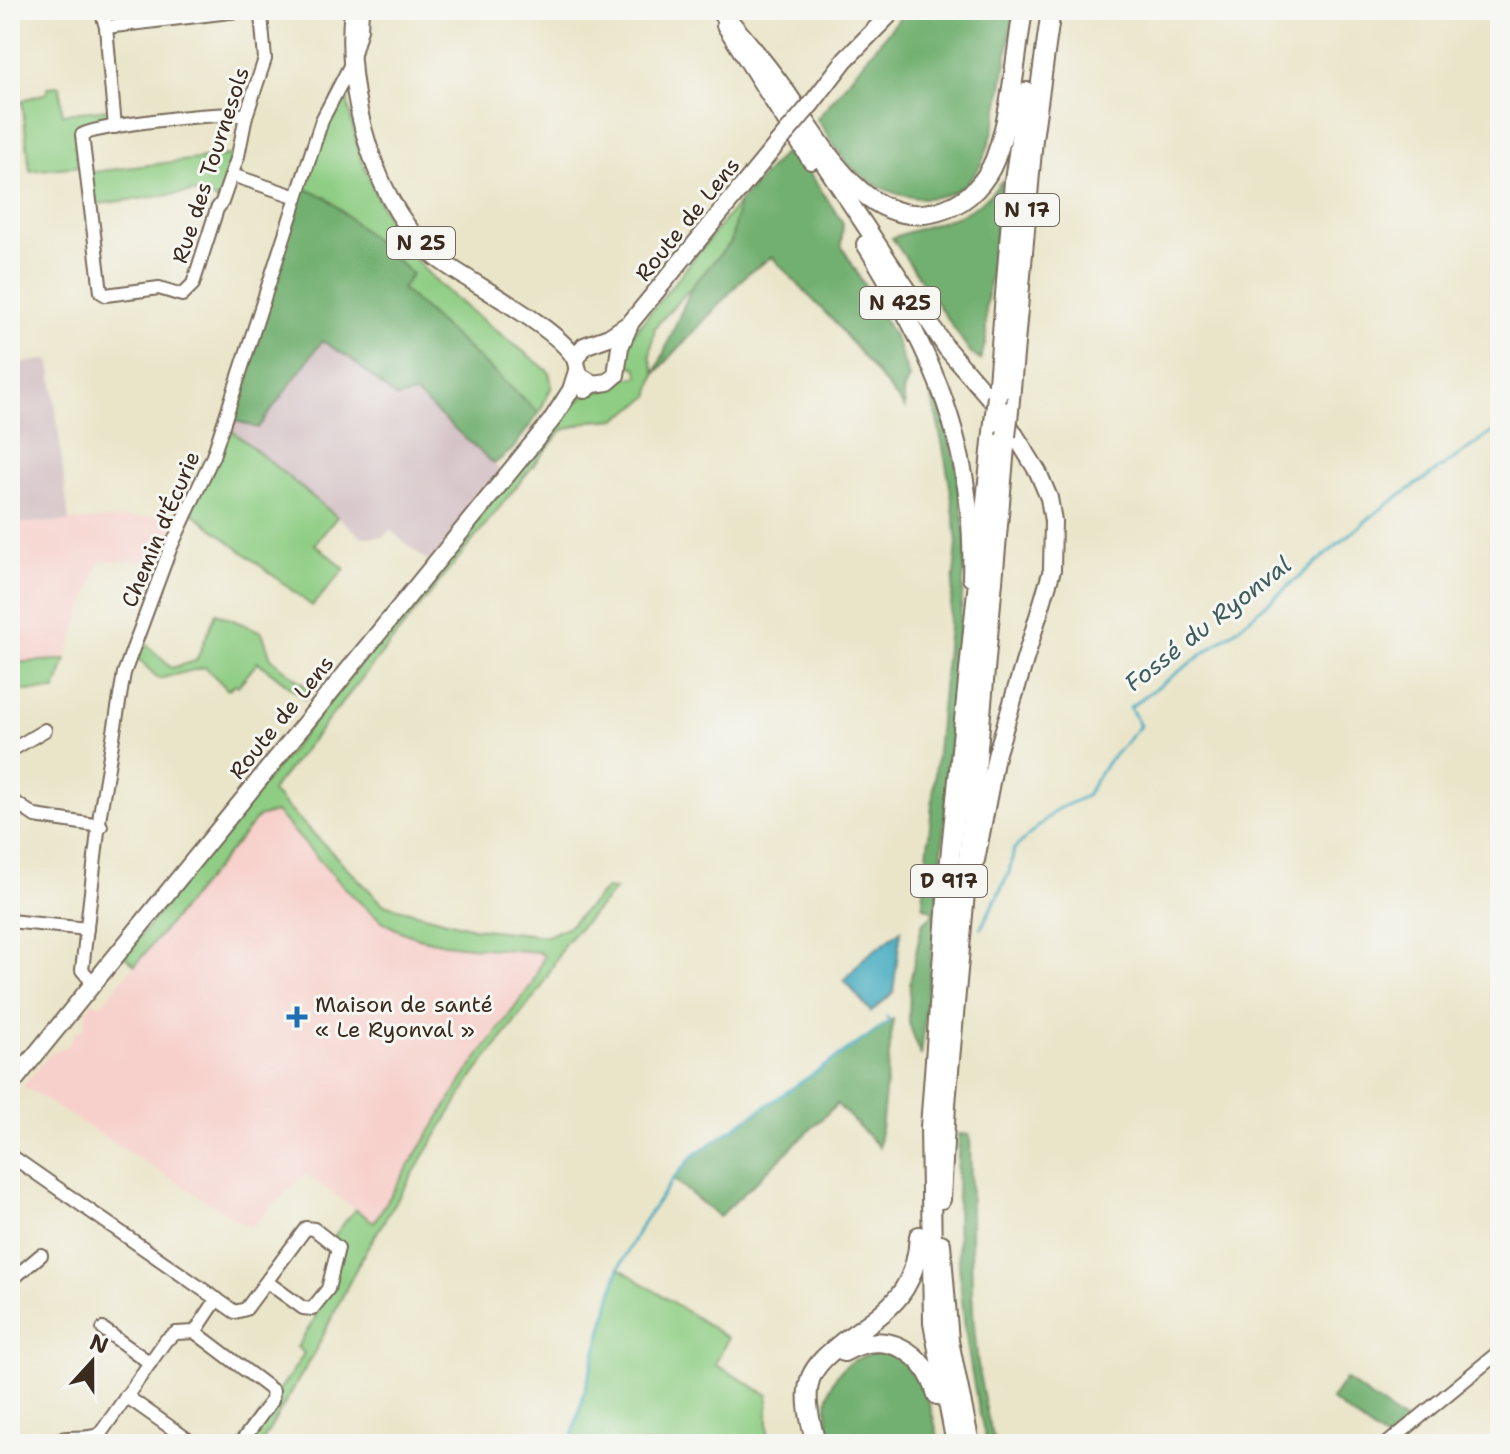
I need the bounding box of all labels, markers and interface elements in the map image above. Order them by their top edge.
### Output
street label: Rue des Tournesols [165,63,256,267]
street label: Route de Lens [629,151,746,287]
road number: N 17 [995,194,1059,226]
road number: N 25 [387,227,455,259]
road number: N 425 [860,287,940,319]
street label: Chemin d'Écurie [114,447,206,612]
water label: Fossé du Ryonval [1118,549,1298,699]
street label: Route de Lens [223,649,340,785]
road number: D 917 [911,865,987,897]
place label: Maison de santé « Le Ryonval » [315,990,493,1044]
marker: Maison de santé « Le Ryonval » [286,1006,308,1028]
north arrow [52,1322,132,1402]
text: N [86,1327,112,1360]

